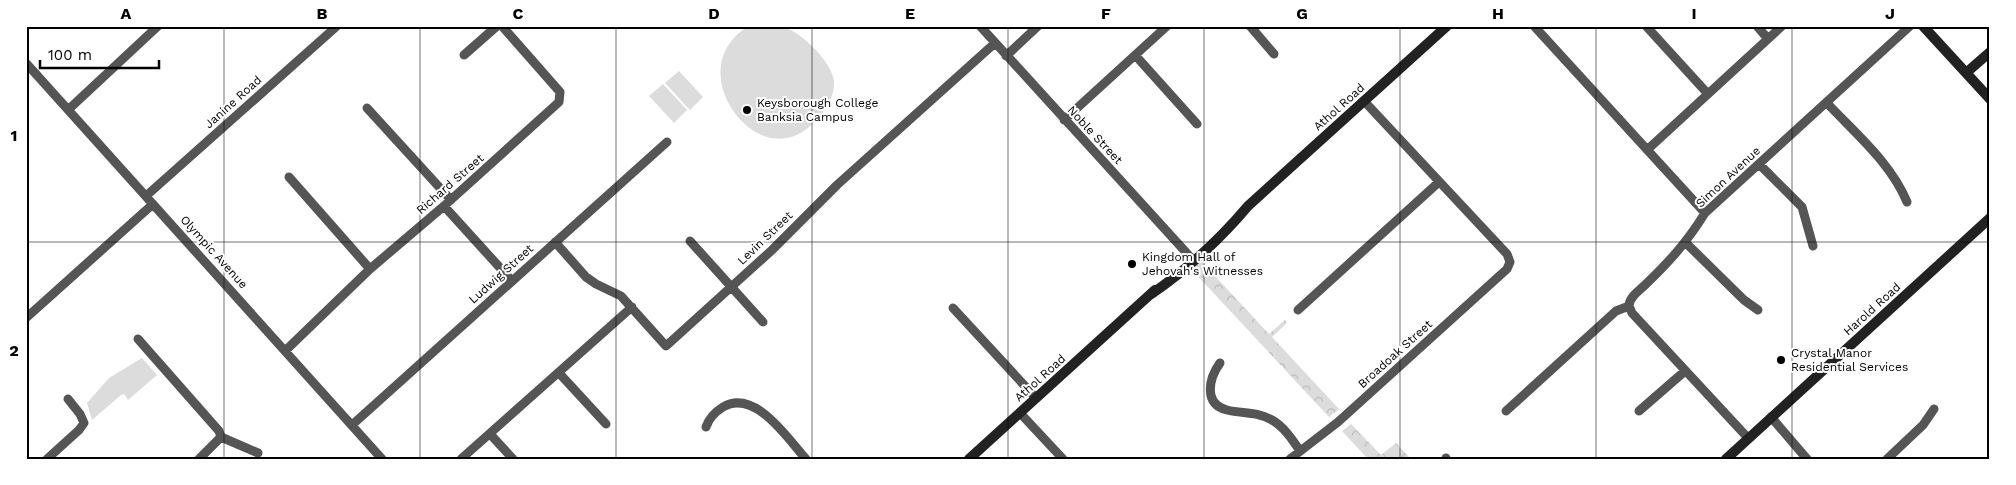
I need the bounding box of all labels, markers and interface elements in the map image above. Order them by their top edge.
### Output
text: A [121,4,132,23]
text: B [317,4,328,23]
text: C [513,4,524,23]
text: D [708,4,720,23]
text: E [905,4,915,23]
text: F [1101,4,1111,23]
text: G [1296,4,1308,23]
text: H [1492,4,1504,23]
text: I [1691,4,1697,23]
text: J [1885,4,1895,23]
scale bar [40,38,159,70]
text: 100 m [48,46,92,64]
street label: Janine Road [202,73,264,131]
street label: Athol Road [1311,80,1367,134]
place label: Keysborough College Banksia Campus [757,96,878,124]
street label: Noble Street [1065,103,1125,167]
marker: Keysborough College Banksia Campus [741,104,753,116]
text: 1 [11,126,17,145]
street label: Simon Avenue [1693,144,1763,210]
street label: Richard Street [414,151,486,217]
street label: Levin Street [735,208,795,268]
street label: Olympic Avenue [178,213,251,291]
street label: Ludwig Street [466,241,536,307]
place label: Kingdom Hall of Jehovah's Witnesses [1142,250,1263,278]
marker: Kingdom Hall of Jehovah's Witnesses [1126,258,1138,270]
street label: Harold Road [1841,280,1903,338]
street label: Broadoak Street [1355,317,1435,391]
text: 2 [9,341,19,360]
place label: Crystal Manor Residential Services [1791,346,1908,374]
street label: Athol Road [1012,351,1068,405]
marker: Crystal Manor Residential Services [1775,354,1787,366]

